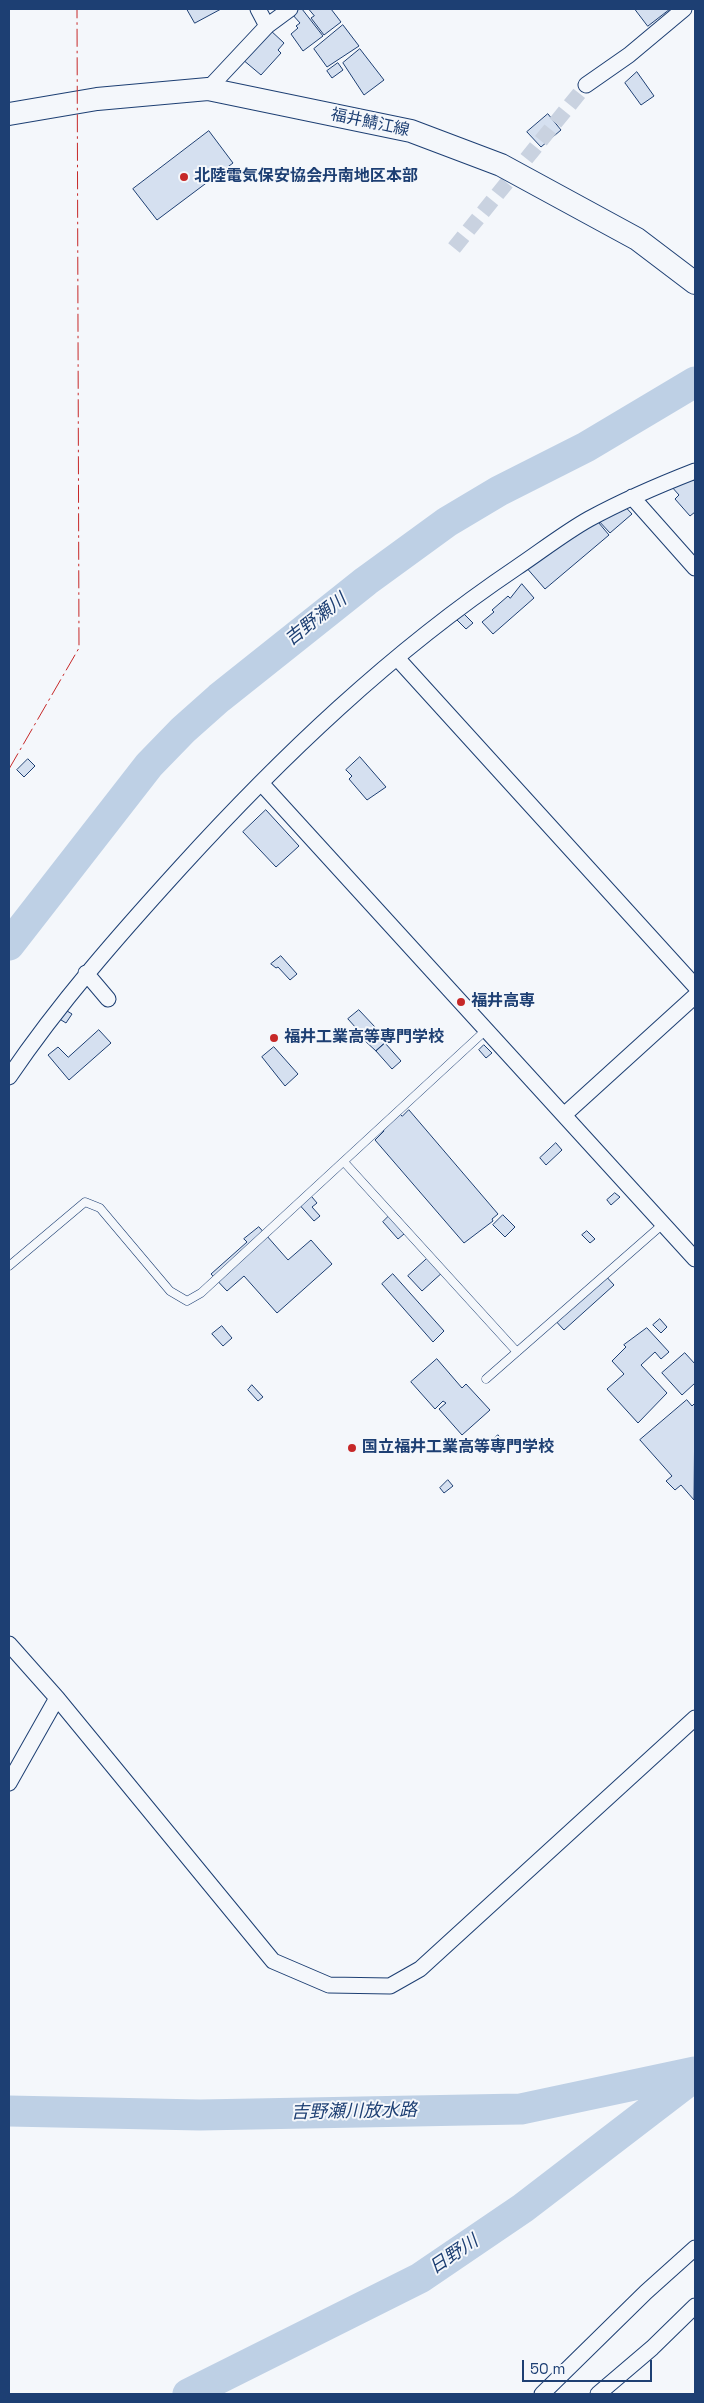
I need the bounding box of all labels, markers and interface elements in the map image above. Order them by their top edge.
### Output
street label: 福井鯖江線 [329,105,411,141]
place label: 北陸電気保安協会丹南地区本部 [194,167,418,187]
marker: 北陸電気保安協会丹南地区本部 [178,171,190,183]
water label: 吉野瀬川 [281,589,351,651]
place label: 福井高専 [471,992,535,1012]
marker: 福井高専 [455,996,467,1008]
place label: 福井工業高等専門学校 [284,1028,444,1048]
marker: 福井工業高等専門学校 [268,1032,280,1044]
place label: 国立福井工業高等専門学校 [362,1438,554,1458]
marker: 国立福井工業高等専門学校 [346,1442,358,1454]
water label: 吉野瀬川放水路 [291,2100,417,2124]
water label: 日野川 [426,2231,482,2279]
scale bar [524,2350,654,2382]
text: 50 m [530,2359,565,2378]

